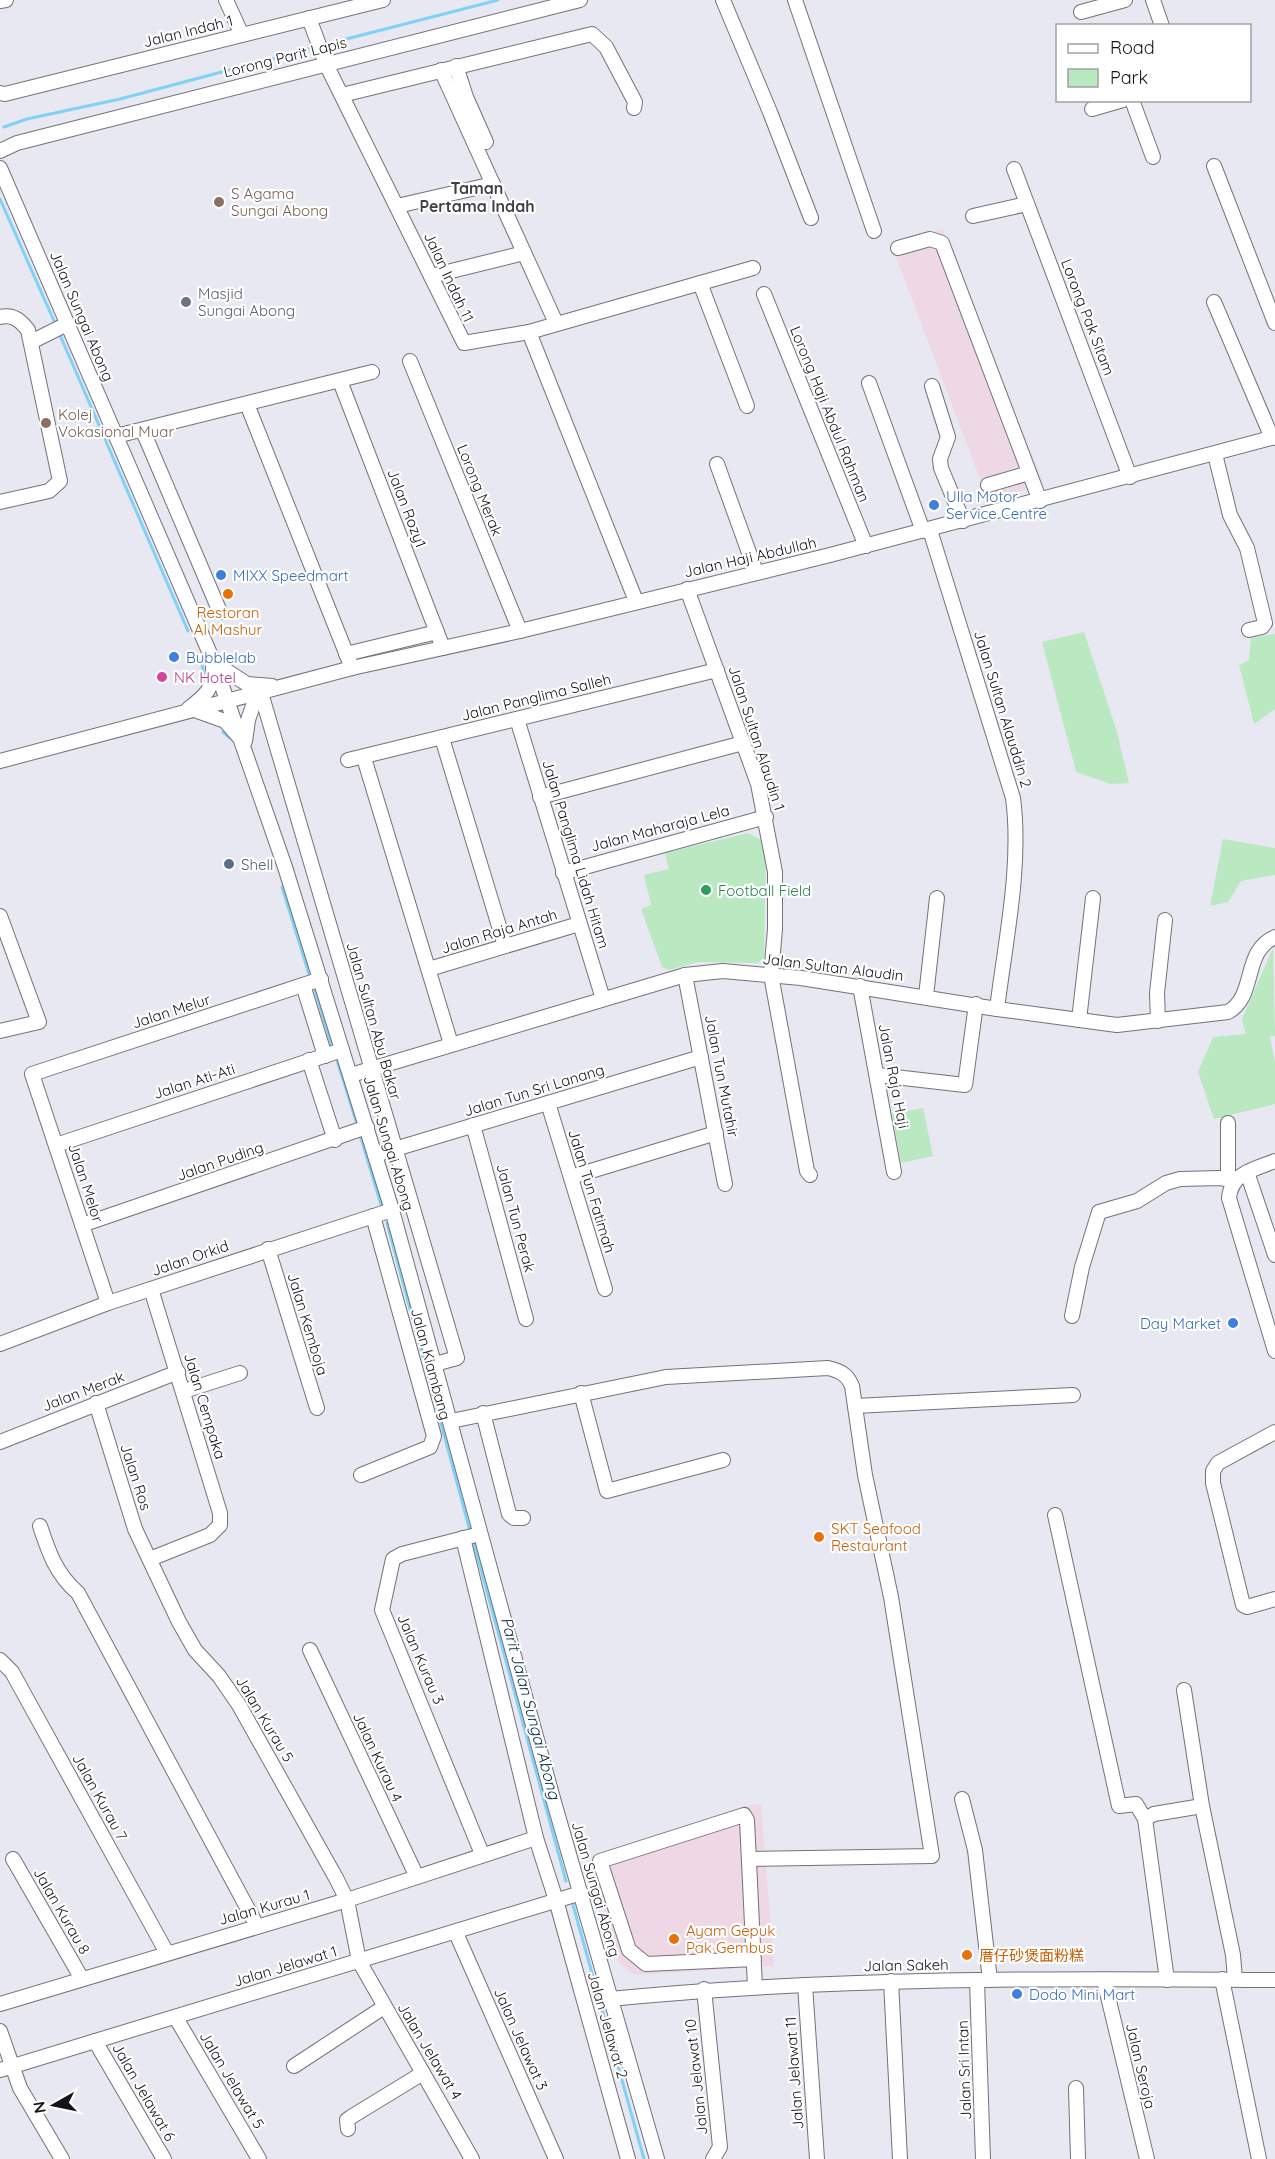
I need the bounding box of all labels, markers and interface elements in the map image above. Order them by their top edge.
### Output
street label: Jalan Indah 1 [141,11,235,51]
legend [1056,24,1251,102]
street label: Lorong Parit Lapis [221,33,349,81]
text: Road [1110,36,1155,59]
text: Park [1110,66,1148,89]
district label: Taman Pertama Indah [419,178,535,216]
place label: S Agama Sungai Abong [231,184,328,220]
marker: S Agama Sungai Abong [212,195,226,209]
street label: Jalan Indah 11 [420,229,478,325]
street label: Jalan Sungai Abong [46,248,118,384]
street label: Lorong Pak Sitam [1057,256,1119,378]
place label: Masjid Sungai Abong [198,284,295,320]
marker: Masjid Sungai Abong [179,295,193,309]
street label: Lorong Haji Abdul Rahman [786,323,874,505]
place label: Kolej Vokasional Muar [58,405,174,441]
marker: Kolej Vokasional Muar [39,416,53,430]
street label: Lorong Merak [453,441,507,539]
street label: Jalan Rozy1 [383,466,431,550]
place label: Ulla Motor Service Centre [946,487,1047,523]
marker: Ulla Motor Service Centre [927,498,941,512]
street label: Jalan Haji Abdullah [682,533,818,581]
place label: MIXX Speedmart [233,566,349,585]
marker: MIXX Speedmart [214,568,228,582]
marker: Restoran Al Mashur [221,587,235,601]
place label: Restoran Al Mashur [194,603,263,639]
street label: Jalan Sultan Alauddin 2 [970,628,1036,790]
place label: Bubblelab [186,648,256,667]
marker: Bubblelab [167,650,181,664]
street label: Jalan Sultan Alaudin 1 [725,663,789,813]
place label: NK Hotel [174,668,236,687]
street label: Jalan Panglima Salleh [459,669,613,725]
marker: NK Hotel [155,670,169,684]
street label: Jalan Panglima Lidah Hitam [538,757,614,951]
street label: Jalan Maharaja Lela [588,800,732,856]
place label: Shell [241,855,273,874]
marker: Shell [222,857,236,871]
place label: Football Field [718,881,811,900]
marker: Football Field [699,883,713,897]
street label: Jalan Raja Antah [439,904,559,958]
street label: Jalan Sultan Abu Bakar [342,940,406,1102]
street label: Jalan Sultan Alaudin [761,949,905,985]
street label: Jalan Melur [129,989,213,1033]
street label: Jalan Tun Mutahir [701,1013,743,1139]
street label: Jalan Raja Haji [875,1022,913,1130]
street label: Jalan Ati-Ati [151,1059,237,1103]
street label: Jalan Tun Sri Lanang [461,1060,607,1120]
street label: Jalan Sungai Abong [359,1073,419,1213]
street label: Jalan Tun Fatimah [564,1127,620,1255]
street label: Jalan Puding [174,1137,266,1185]
street label: Jalan Melor [64,1141,108,1225]
street label: Jalan Tun Perak [492,1162,540,1274]
street label: Jalan Orkid [149,1236,231,1280]
street label: Jalan Kemboja [283,1270,333,1378]
street label: Jalan Kiambang [407,1306,455,1422]
place label: Day Market [1140,1314,1221,1333]
marker: Day Market [1226,1316,1240,1330]
street label: Jalan Cempaka [180,1351,230,1461]
street label: Jalan Merak [39,1367,127,1415]
street label: Jalan Ros [116,1441,156,1513]
place label: SKT Seafood Restaurant [831,1519,921,1555]
marker: SKT Seafood Restaurant [812,1530,826,1544]
street label: Jalan Kurau 3 [393,1611,449,1707]
water label: Parit Jalan Sungai Abong [497,1615,565,1802]
street label: Jalan Kurau 5 [232,1673,298,1765]
street label: Jalan Kurau 4 [349,1709,407,1805]
street label: Jalan Kurau 7 [68,1750,132,1844]
street label: Jalan Sungai Abong [568,1819,624,1959]
street label: Jalan Kurau 8 [30,1864,94,1958]
street label: Jalan Kurau 1 [216,1885,312,1929]
place label: Ayam Gepuk Pak Gembus [686,1921,775,1957]
marker: Ayam Gepuk Pak Gembus [667,1932,681,1946]
street label: Jalan Jelawat 1 [231,1941,339,1991]
place label: 厝仔砂煲面粉糕 [979,1946,1084,1965]
marker: 厝仔砂煲面粉糕 [960,1948,974,1962]
street label: Jalan Sakeh [863,1955,949,1975]
street label: Jalan Jelawat 2 [584,1969,632,2081]
street label: Jalan Jelawat 3 [490,1985,552,2093]
place label: Dodo Mini Mart [1029,1985,1135,2004]
marker: Dodo Mini Mart [1010,1987,1024,2001]
street label: Jalan Jelawat 4 [394,1999,467,2103]
street label: Jalan Jelawat 11 [781,2016,807,2130]
street label: Jalan Jelawat 10 [680,2018,712,2136]
street label: Jalan Sri Intan [953,2020,975,2120]
street label: Jalan Seroja [1122,2021,1160,2111]
street label: Jalan Jelawat 5 [195,2028,269,2132]
street label: Jalan Jelawat 6 [108,2040,180,2144]
north arrow [24,2075,84,2135]
text: N [28,2100,50,2115]

